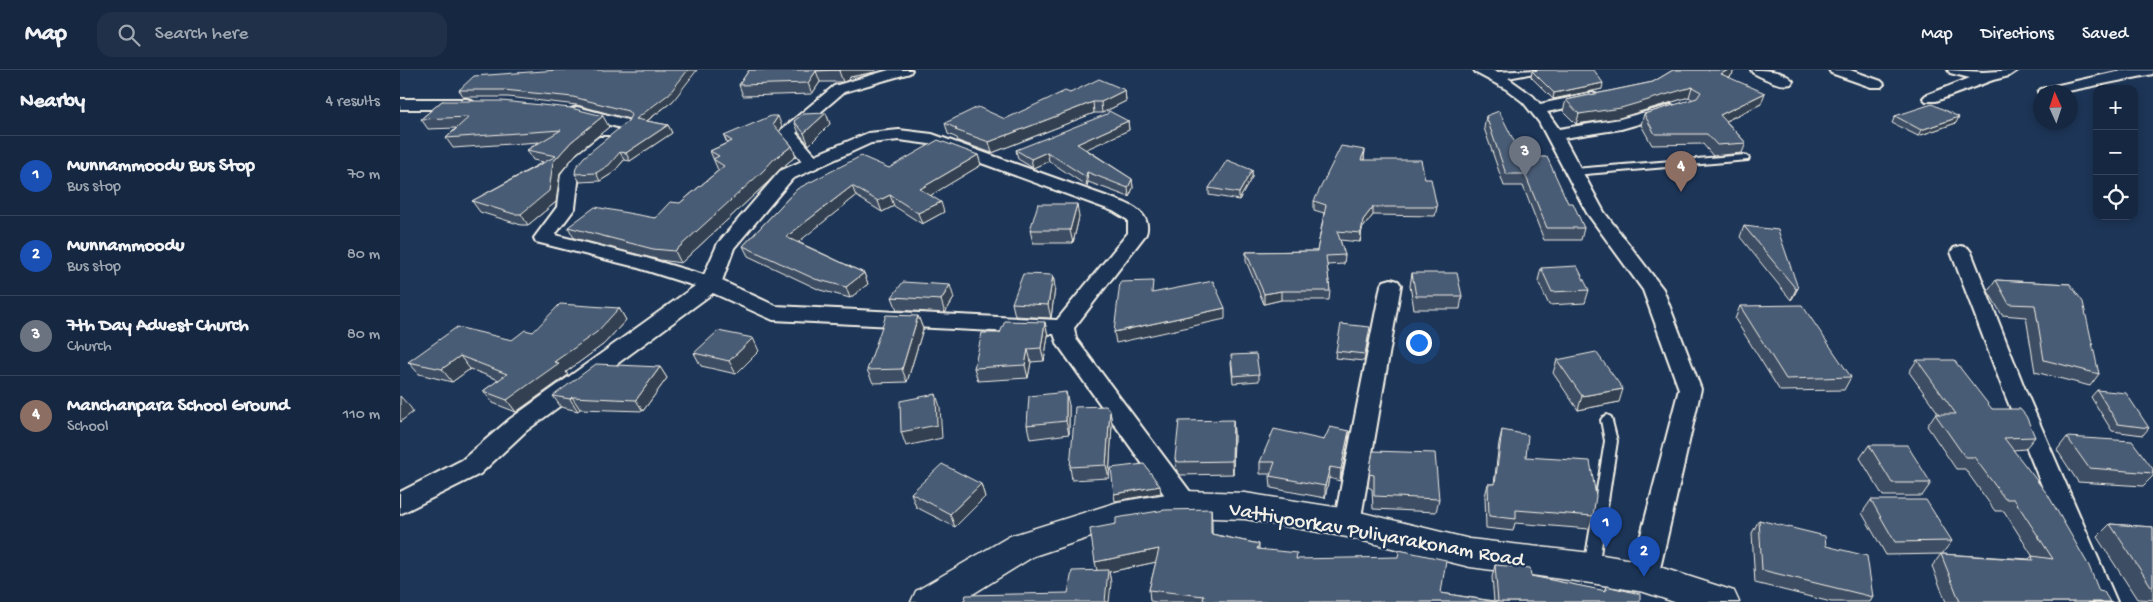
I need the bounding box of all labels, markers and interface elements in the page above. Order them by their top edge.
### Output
search box [97,12,447,57]
text: Map [25,20,67,49]
icon: search [115,21,143,49]
text: Search here [155,23,248,46]
text: Map [1921,24,1953,45]
text: Directions [1981,24,2054,45]
text: Saved [2082,24,2128,45]
north arrow [2033,85,2078,130]
map controls [2093,85,2138,220]
button: + [2093,85,2138,130]
text: Nearby [20,90,85,115]
text: 4 results [325,93,380,112]
button: − [2093,130,2138,175]
pin: 3 [1509,136,1541,177]
pin: 4 [1665,151,1697,192]
text: Munnammoodu Bus Stop [67,155,255,178]
text: 1 [33,166,39,185]
text: 70 m [347,166,380,185]
button: locate [2093,175,2138,220]
text: Bus stop [67,178,121,197]
text: Munnammoodu [67,235,184,258]
text: 2 [32,246,40,265]
text: 80 m [347,246,380,265]
text: Bus stop [67,258,121,277]
text: 7th Day Advest Church [67,315,249,338]
text: 3 [32,326,40,345]
text: 80 m [347,326,380,345]
your location [1406,330,1432,356]
text: Church [67,338,111,357]
text: Manchanpara School Ground [67,395,289,418]
text: 4 [32,406,40,425]
text: 110 m [343,406,380,425]
text: School [67,418,109,437]
street label: Vattiyoorkav Puliyarakonam Road [1226,498,1528,575]
pin: 1 [1590,507,1622,548]
pin: 2 [1628,536,1660,577]

